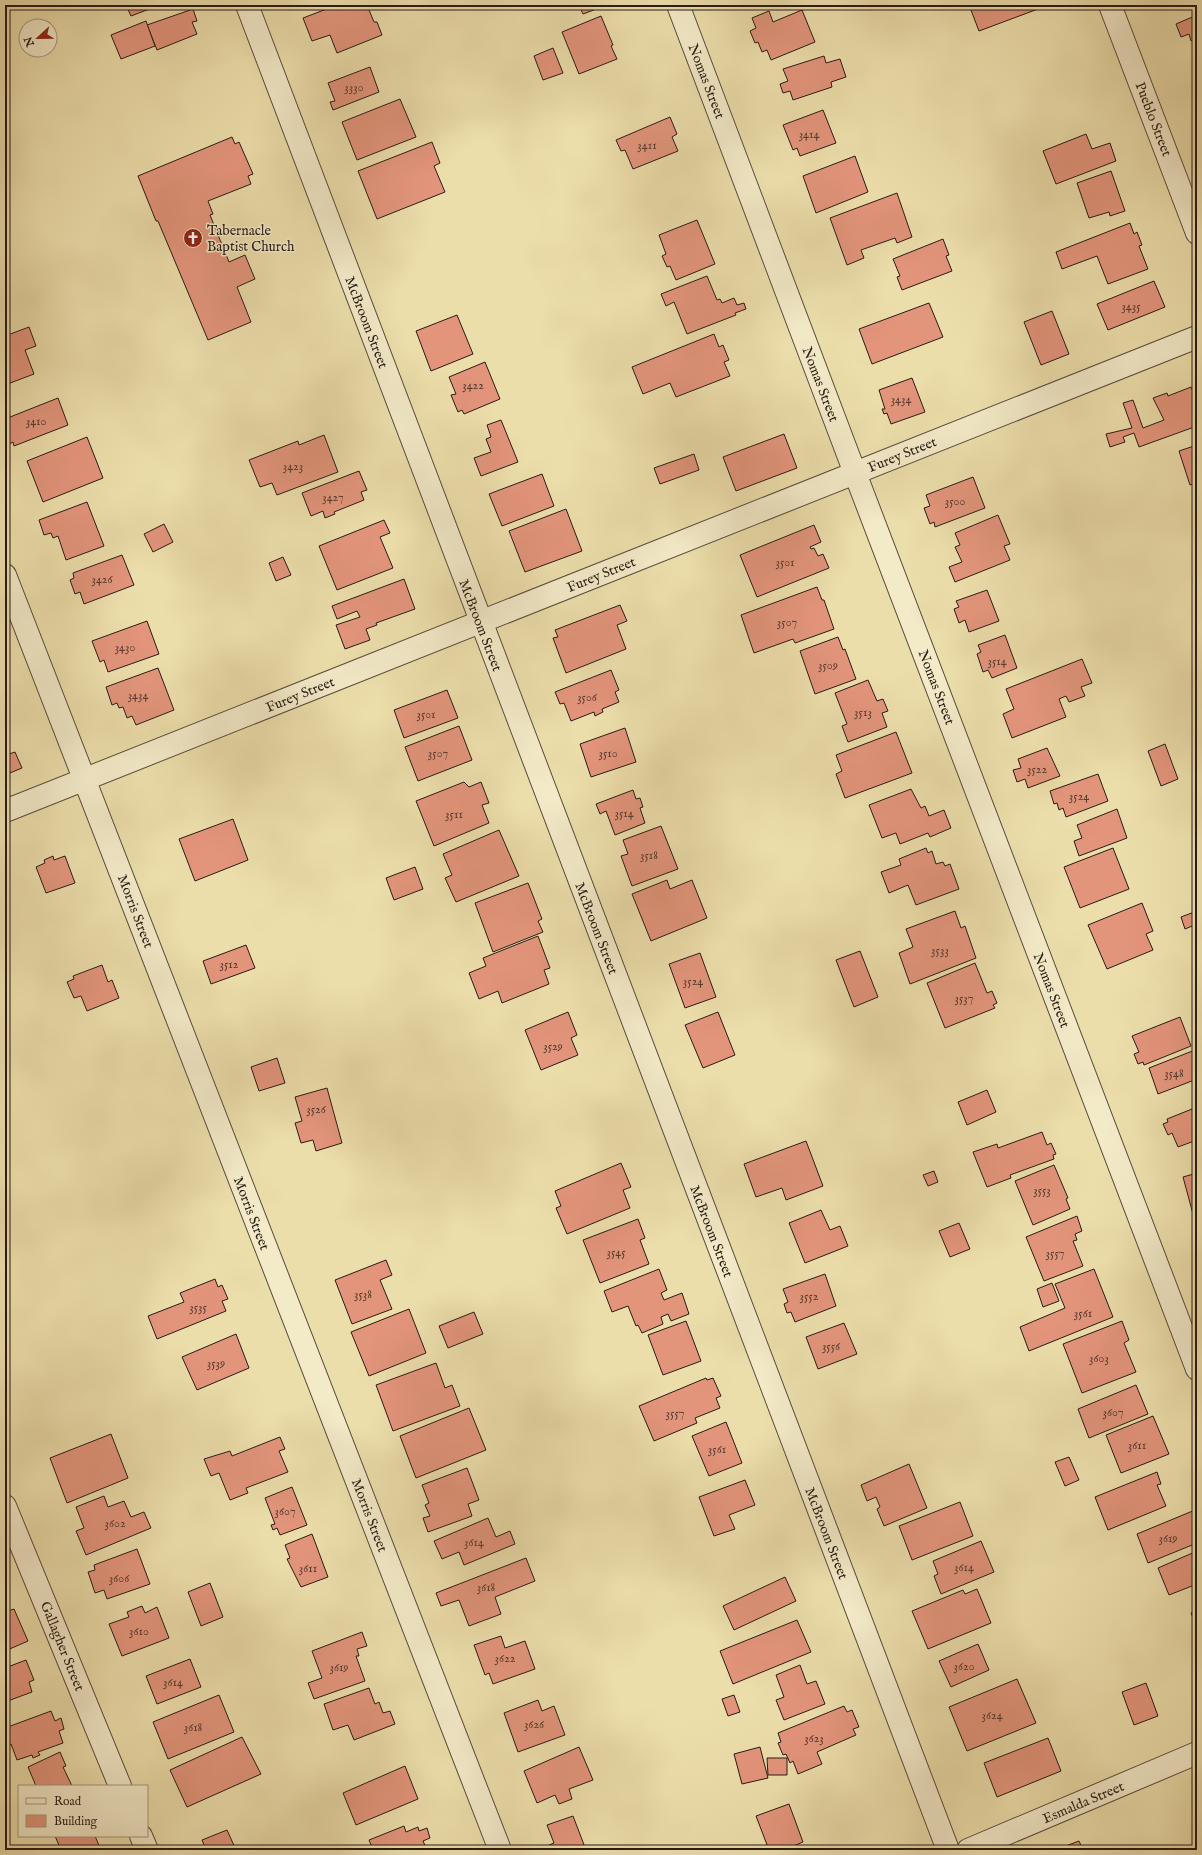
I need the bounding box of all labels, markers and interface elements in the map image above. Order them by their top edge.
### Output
north arrow [18,18,58,58]
text: N [21,34,38,49]
street label: Nomas Street [684,41,729,122]
house number: 3330 [344,80,364,95]
street label: Pueblo Street [1131,80,1176,159]
house number: 3414 [799,127,819,142]
house number: 3411 [637,138,657,153]
place label: Tabernacle Baptist Church [207,222,295,256]
church icon: Tabernacle Baptist Church [182,227,204,249]
street label: McBroom Street [340,274,392,371]
house number: 3435 [1121,299,1141,314]
street label: Nomas Street [798,344,843,425]
house number: 3422 [462,378,484,393]
house number: 3434 [891,392,911,407]
house number: 3410 [26,414,46,429]
street label: Furey Street [865,433,939,477]
house number: 3423 [283,459,303,474]
house number: 3427 [322,490,344,505]
house number: 3500 [945,494,965,509]
street label: Furey Street [564,553,638,597]
house number: 3501 [775,555,795,570]
house number: 3426 [91,572,113,587]
street label: McBroom Street [454,577,506,674]
house number: 3507 [777,615,797,630]
house number: 3430 [115,640,135,655]
street label: Nomas Street [914,647,959,728]
house number: 3514 [987,654,1007,669]
house number: 3509 [818,658,838,673]
street label: Furey Street [263,673,337,717]
house number: 3434 [128,688,148,703]
house number: 3506 [577,690,598,705]
house number: 3513 [854,705,872,720]
house number: 3501 [416,707,436,722]
house number: 3507 [428,746,448,761]
house number: 3510 [598,746,618,761]
house number: 3522 [1027,762,1047,777]
house number: 3524 [1069,789,1089,804]
house number: 3514 [614,806,634,821]
house number: 3511 [445,807,463,822]
house number: 3518 [640,848,658,863]
street label: Morris Street [113,872,157,951]
street label: McBroom Street [570,880,622,977]
house number: 3533 [931,943,949,958]
street label: Nomas Street [1029,950,1074,1031]
house number: 3512 [220,957,239,972]
house number: 3524 [683,974,703,989]
house number: 3537 [955,991,973,1006]
house number: 3529 [543,1039,563,1054]
house number: 3548 [1164,1066,1184,1081]
house number: 3526 [306,1102,327,1117]
street label: Morris Street [229,1174,273,1253]
street label: McBroom Street [685,1183,737,1280]
house number: 3553 [1033,1183,1051,1198]
house number: 3545 [607,1245,626,1260]
house number: 3557 [1046,1246,1064,1261]
house number: 3538 [354,1287,372,1302]
house number: 3552 [800,1289,819,1304]
house number: 3535 [189,1300,207,1315]
house number: 3561 [1074,1306,1092,1321]
house number: 3556 [822,1339,841,1354]
house number: 3603 [1089,1351,1109,1366]
house number: 3539 [207,1356,225,1371]
house number: 3607 [1102,1405,1124,1420]
house number: 3557 [666,1406,684,1421]
house number: 3611 [1128,1438,1146,1453]
house number: 3561 [708,1442,726,1457]
street label: Morris Street [347,1476,391,1555]
street label: McBroom Street [800,1485,852,1582]
house number: 3607 [274,1504,296,1519]
house number: 3602 [104,1516,126,1531]
house number: 3619 [1158,1531,1178,1546]
house number: 3614 [464,1535,484,1550]
house number: 3614 [954,1560,974,1575]
house number: 3611 [299,1561,317,1576]
house number: 3606 [109,1571,130,1586]
house number: 3618 [477,1580,496,1595]
street label: Gallagher Street [36,1599,88,1694]
house number: 3610 [129,1624,149,1639]
house number: 3622 [495,1651,516,1666]
house number: 3620 [953,1659,975,1674]
house number: 3619 [329,1660,349,1675]
house number: 3614 [163,1675,183,1690]
house number: 3624 [981,1708,1003,1723]
house number: 3626 [524,1717,545,1732]
house number: 3618 [184,1720,203,1735]
house number: 3623 [804,1731,824,1746]
street label: Esmalda Street [1040,1778,1127,1828]
legend [18,1785,148,1837]
text: Road [54,1794,82,1809]
text: Building [54,1814,98,1829]

